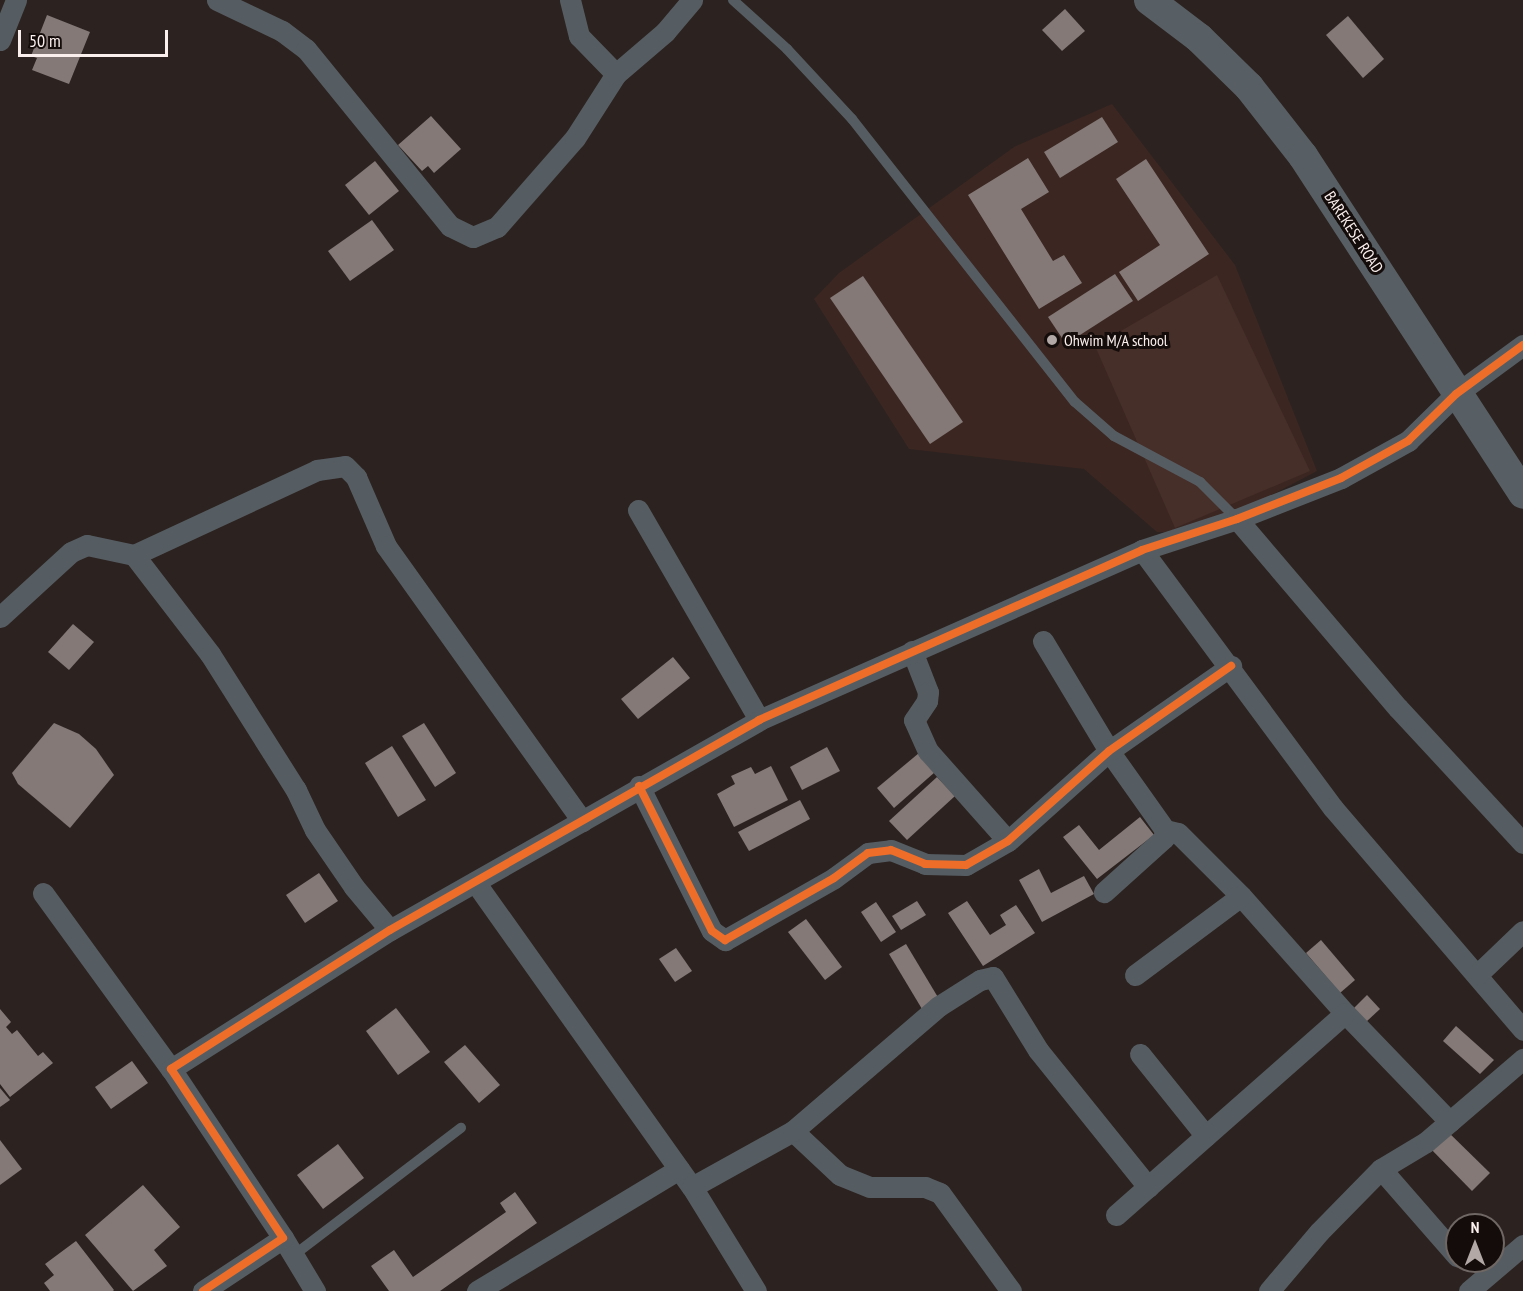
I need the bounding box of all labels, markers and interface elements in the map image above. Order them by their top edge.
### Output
scale bar [21,18,171,56]
text: 50 m [29,29,61,52]
street label: BAREKESE ROAD [1321,188,1387,276]
place label: Ohwim M/A school [1064,330,1168,350]
marker: Ohwim M/A school [1045,333,1059,347]
north arrow [1445,1213,1505,1273]
text: N [1471,1217,1479,1237]

